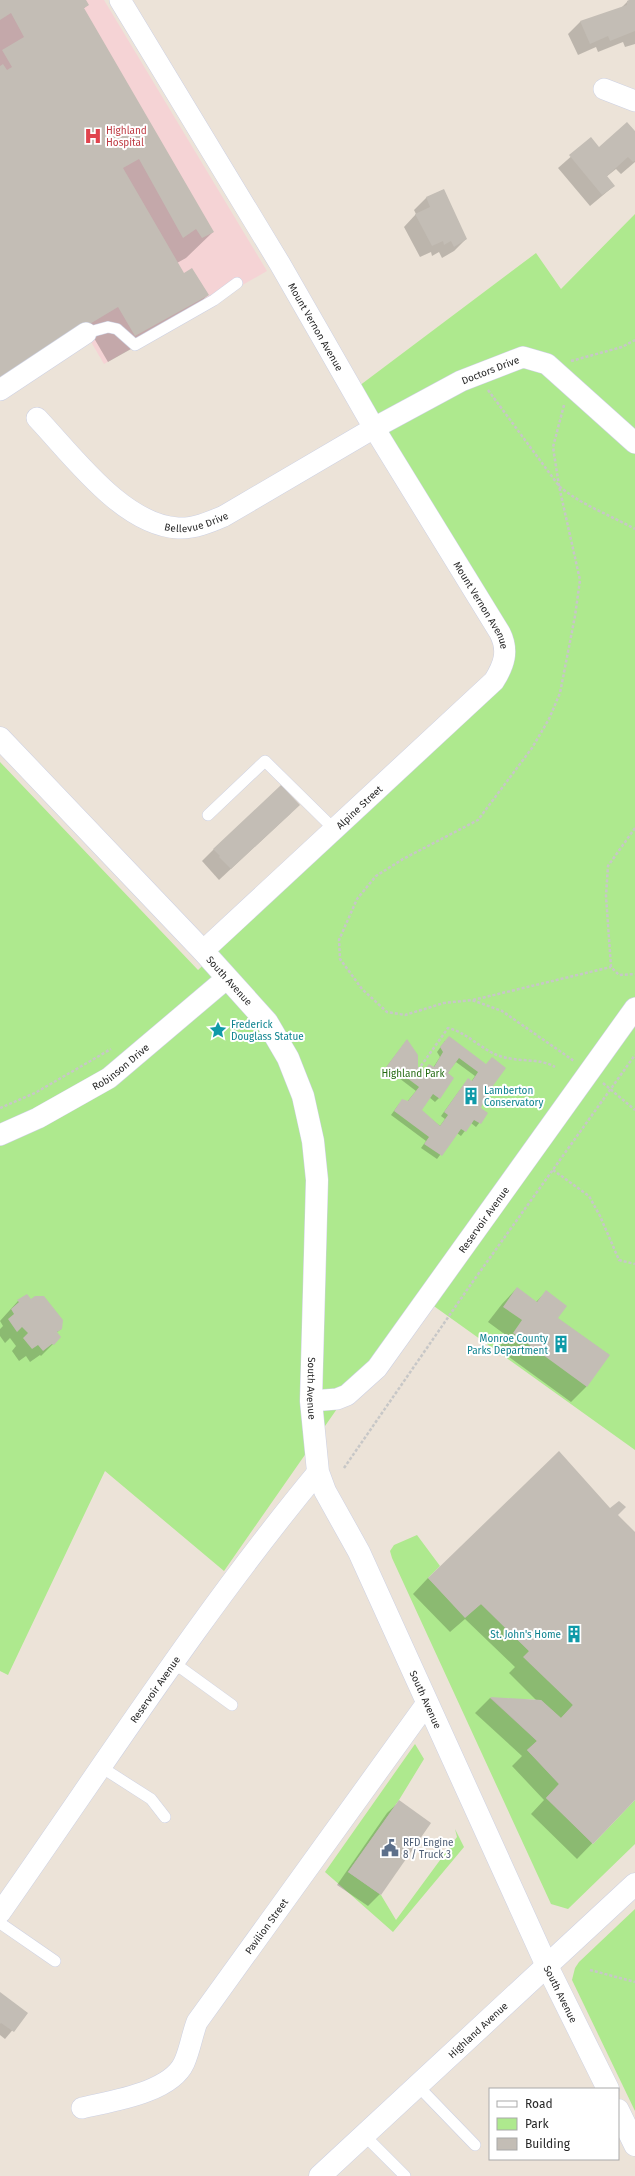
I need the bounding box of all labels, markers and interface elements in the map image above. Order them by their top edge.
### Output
place label: Highland Hospital [106,125,147,149]
hospital icon: Highland Hospital [83,126,103,146]
street label: Mount Vernon Avenue [285,281,345,373]
street label: Doctors Drive [460,354,521,387]
street label: Bellevue Drive [163,510,231,535]
street label: Mount Vernon Avenue [450,559,510,650]
street label: Alpine Street [334,783,385,832]
street label: South Avenue [203,954,254,1008]
place label: Frederick Douglass Statue [231,1019,304,1043]
place icon: Frederick Douglass Statue [208,1020,228,1040]
street label: Robinson Drive [90,1042,152,1093]
park label: Highland Park [381,1068,445,1080]
place label: Lamberton Conservatory [484,1085,543,1109]
building icon: Lamberton Conservatory [461,1086,481,1106]
street label: Reservoir Avenue [456,1185,512,1255]
place label: Monroe County Parks Department [467,1333,548,1357]
building icon: Monroe County Parks Department [551,1334,571,1354]
street label: South Avenue [304,1357,318,1420]
building icon: St. John's Home [564,1624,584,1644]
place label: St. John's Home [490,1629,561,1641]
street label: Reservoir Avenue [128,1654,183,1726]
street label: South Avenue [407,1669,443,1731]
place label: RFD Engine 8 / Truck 3 [403,1837,454,1861]
public building icon: RFD Engine 8 / Truck 3 [380,1838,400,1858]
street label: Pavilion Street [243,1896,291,1957]
street label: South Avenue [541,1964,579,2025]
street label: Highland Avenue [446,2000,511,2061]
legend [489,2088,619,2160]
text: Road [525,2097,553,2111]
text: Park [525,2117,549,2131]
text: Building [525,2137,571,2151]

